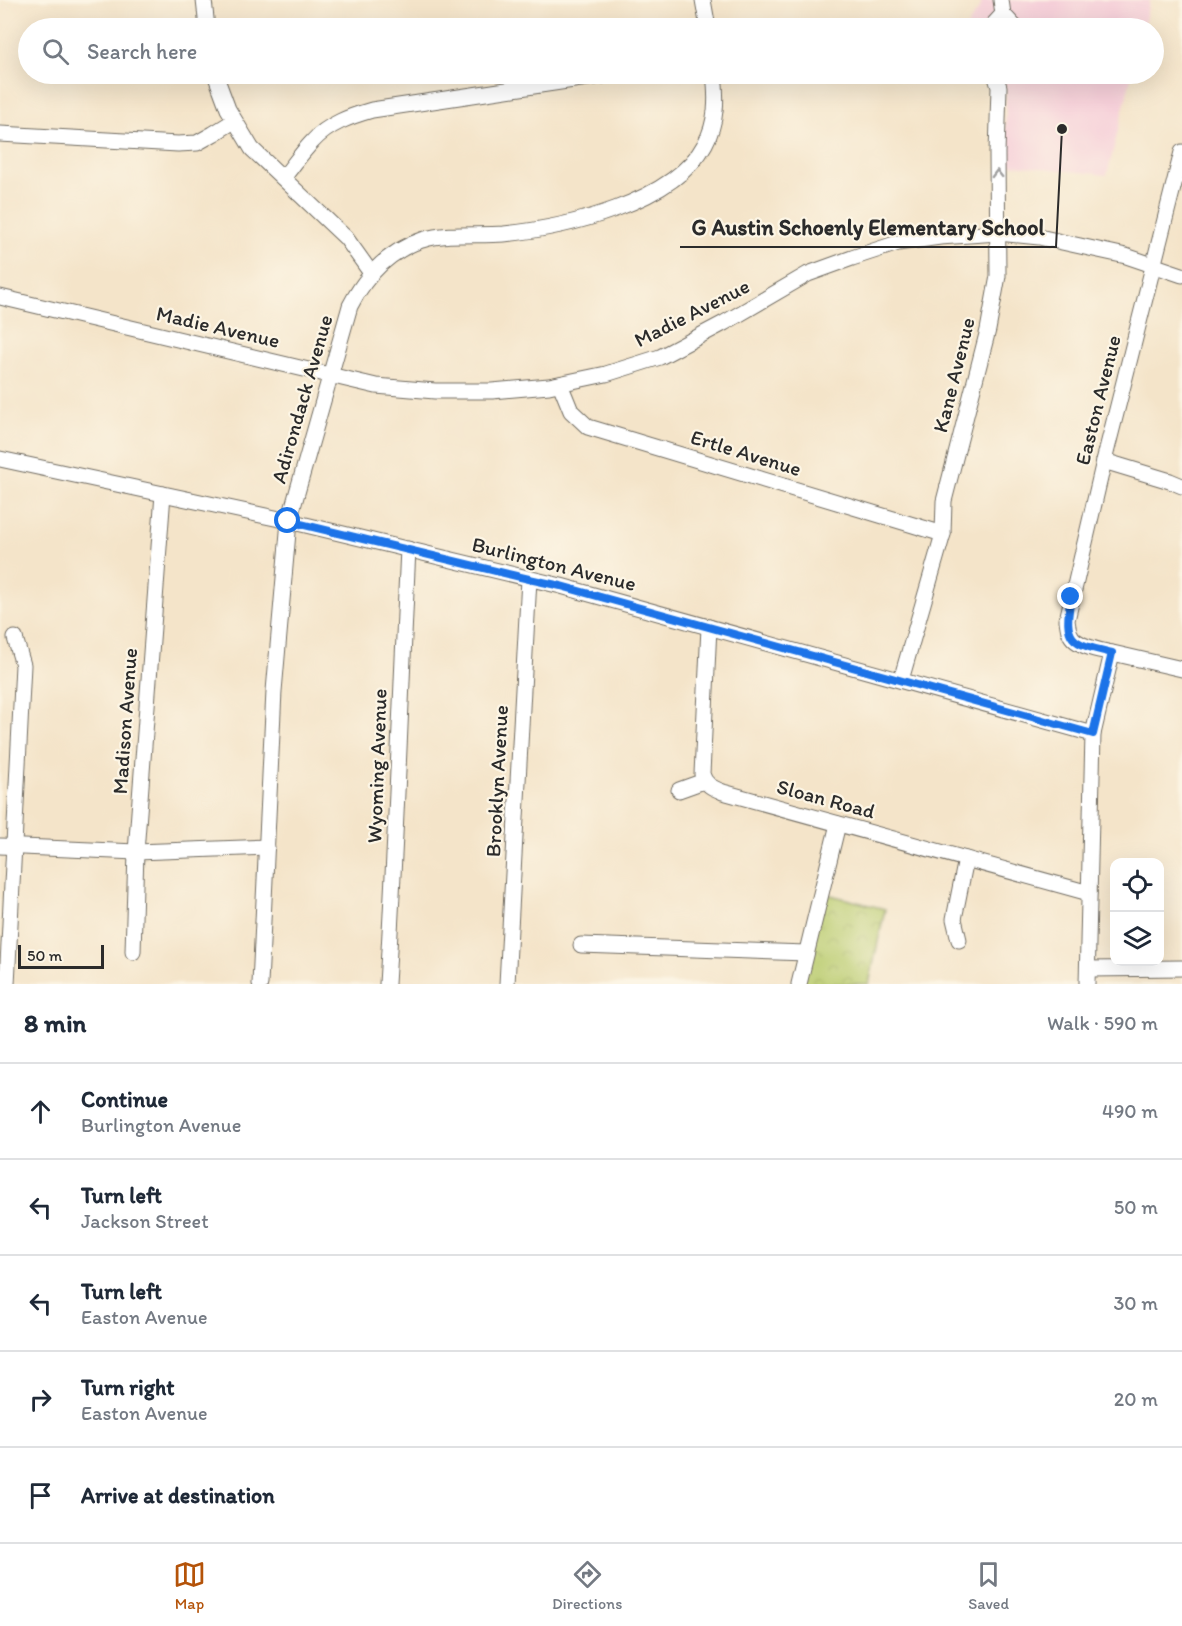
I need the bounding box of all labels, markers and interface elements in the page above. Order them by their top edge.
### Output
search box [18,18,1164,84]
icon: search [39,35,72,68]
text: Search here [87,38,197,65]
one-way arrow [991,170,1003,179]
callout: G Austin Schoenly Elementary School [680,207,1056,247]
text: G Austin Schoenly Elementary School [691,214,1045,241]
street label: Madie Avenue [630,273,754,352]
street label: Madie Avenue [154,300,282,353]
street label: Adirondack Avenue [265,312,338,486]
street label: Kane Avenue [927,315,980,435]
street label: Easton Avenue [1069,332,1126,467]
street label: Ertle Avenue [688,424,804,481]
route start [274,507,300,533]
street label: Burlington Avenue [469,531,639,596]
route end [1057,583,1083,609]
street label: Madison Avenue [107,647,142,795]
street label: Wyoming Avenue [361,688,392,844]
street label: Brooklyn Avenue [480,704,513,858]
street label: Sloan Road [774,773,879,824]
map controls [1110,858,1164,966]
button: locate [1110,858,1164,912]
button: layers [1110,912,1164,966]
scale bar [18,942,104,970]
text: 50 m [27,946,62,965]
text: 8 min [24,1007,86,1039]
text: Walk · 590 m [1047,1011,1158,1035]
text: Continue [81,1086,168,1113]
icon: ahead [24,1095,57,1128]
text: 490 m [1102,1099,1158,1123]
text: Burlington Avenue [81,1113,241,1137]
text: Turn left [81,1182,162,1209]
icon: left [24,1191,57,1224]
text: 50 m [1114,1195,1158,1219]
text: Jackson Street [81,1209,209,1233]
text: Turn left [81,1278,162,1305]
icon: left [24,1287,57,1320]
text: 30 m [1113,1291,1158,1315]
text: Easton Avenue [81,1305,207,1329]
text: Turn right [81,1374,175,1401]
icon: right [24,1383,57,1416]
text: 20 m [1114,1387,1158,1411]
text: Easton Avenue [81,1401,207,1425]
icon: arrive [24,1479,57,1512]
text: Arrive at destination [81,1482,275,1509]
tab: Map [173,1558,206,1613]
tab: Directions [552,1558,622,1613]
tab: Saved [968,1558,1009,1613]

